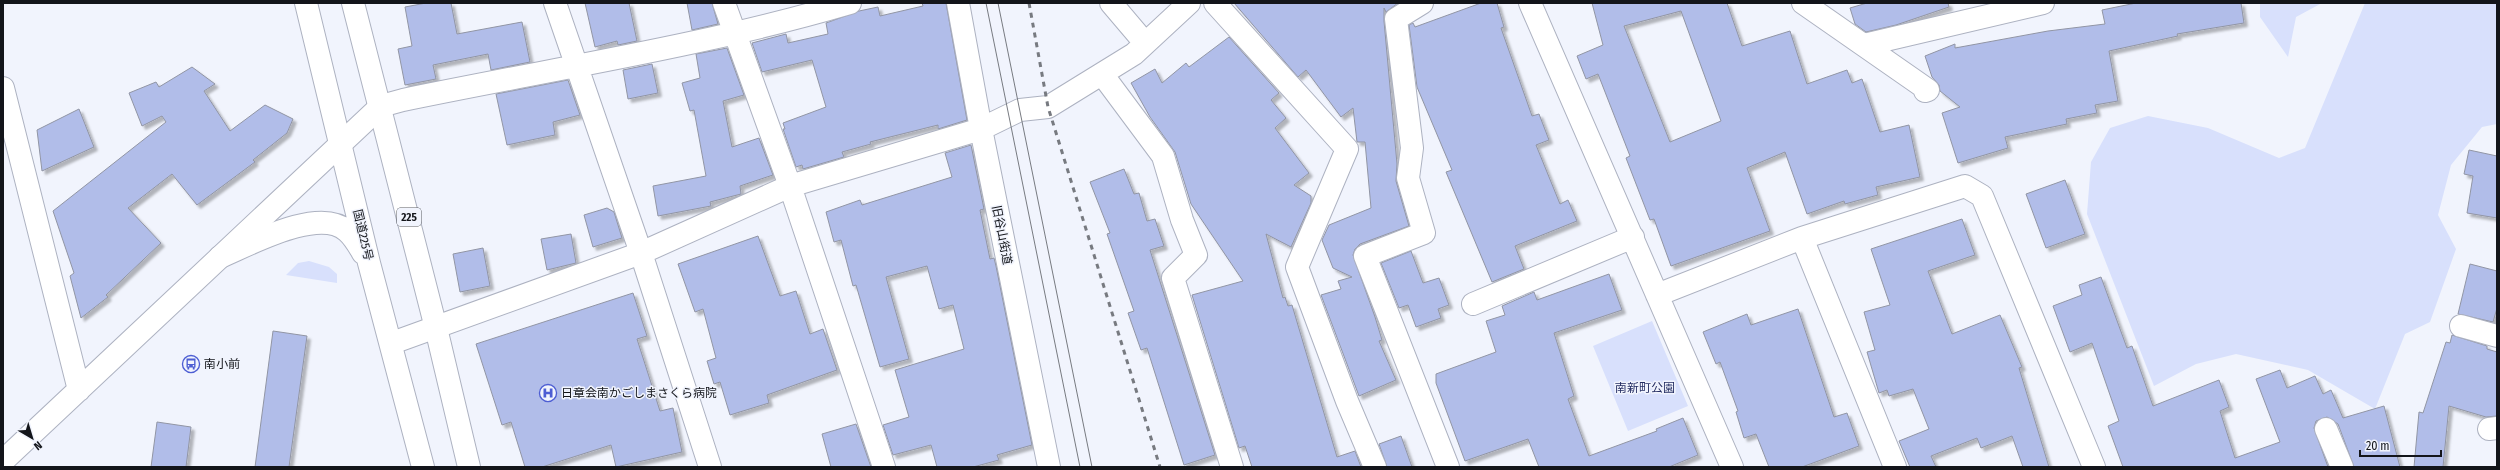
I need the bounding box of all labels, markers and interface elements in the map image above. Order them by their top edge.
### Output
street label: 旧谷山街道 [989,204,1015,266]
street label: 国道225号 [350,208,376,262]
road number: 225 [397,208,421,226]
bus stop icon: 南小前 [181,354,201,374]
place label: 南小前 [204,357,240,371]
park label: 南新町公園 [1615,381,1675,395]
hospital icon: 日章会南かごしまさくら病院 [538,383,558,403]
place label: 日章会南かごしまさくら病院 [561,386,717,400]
north arrow [12,418,52,458]
scale bar [2360,432,2441,458]
text: N [31,438,44,453]
text: 20 m [2366,439,2390,453]

